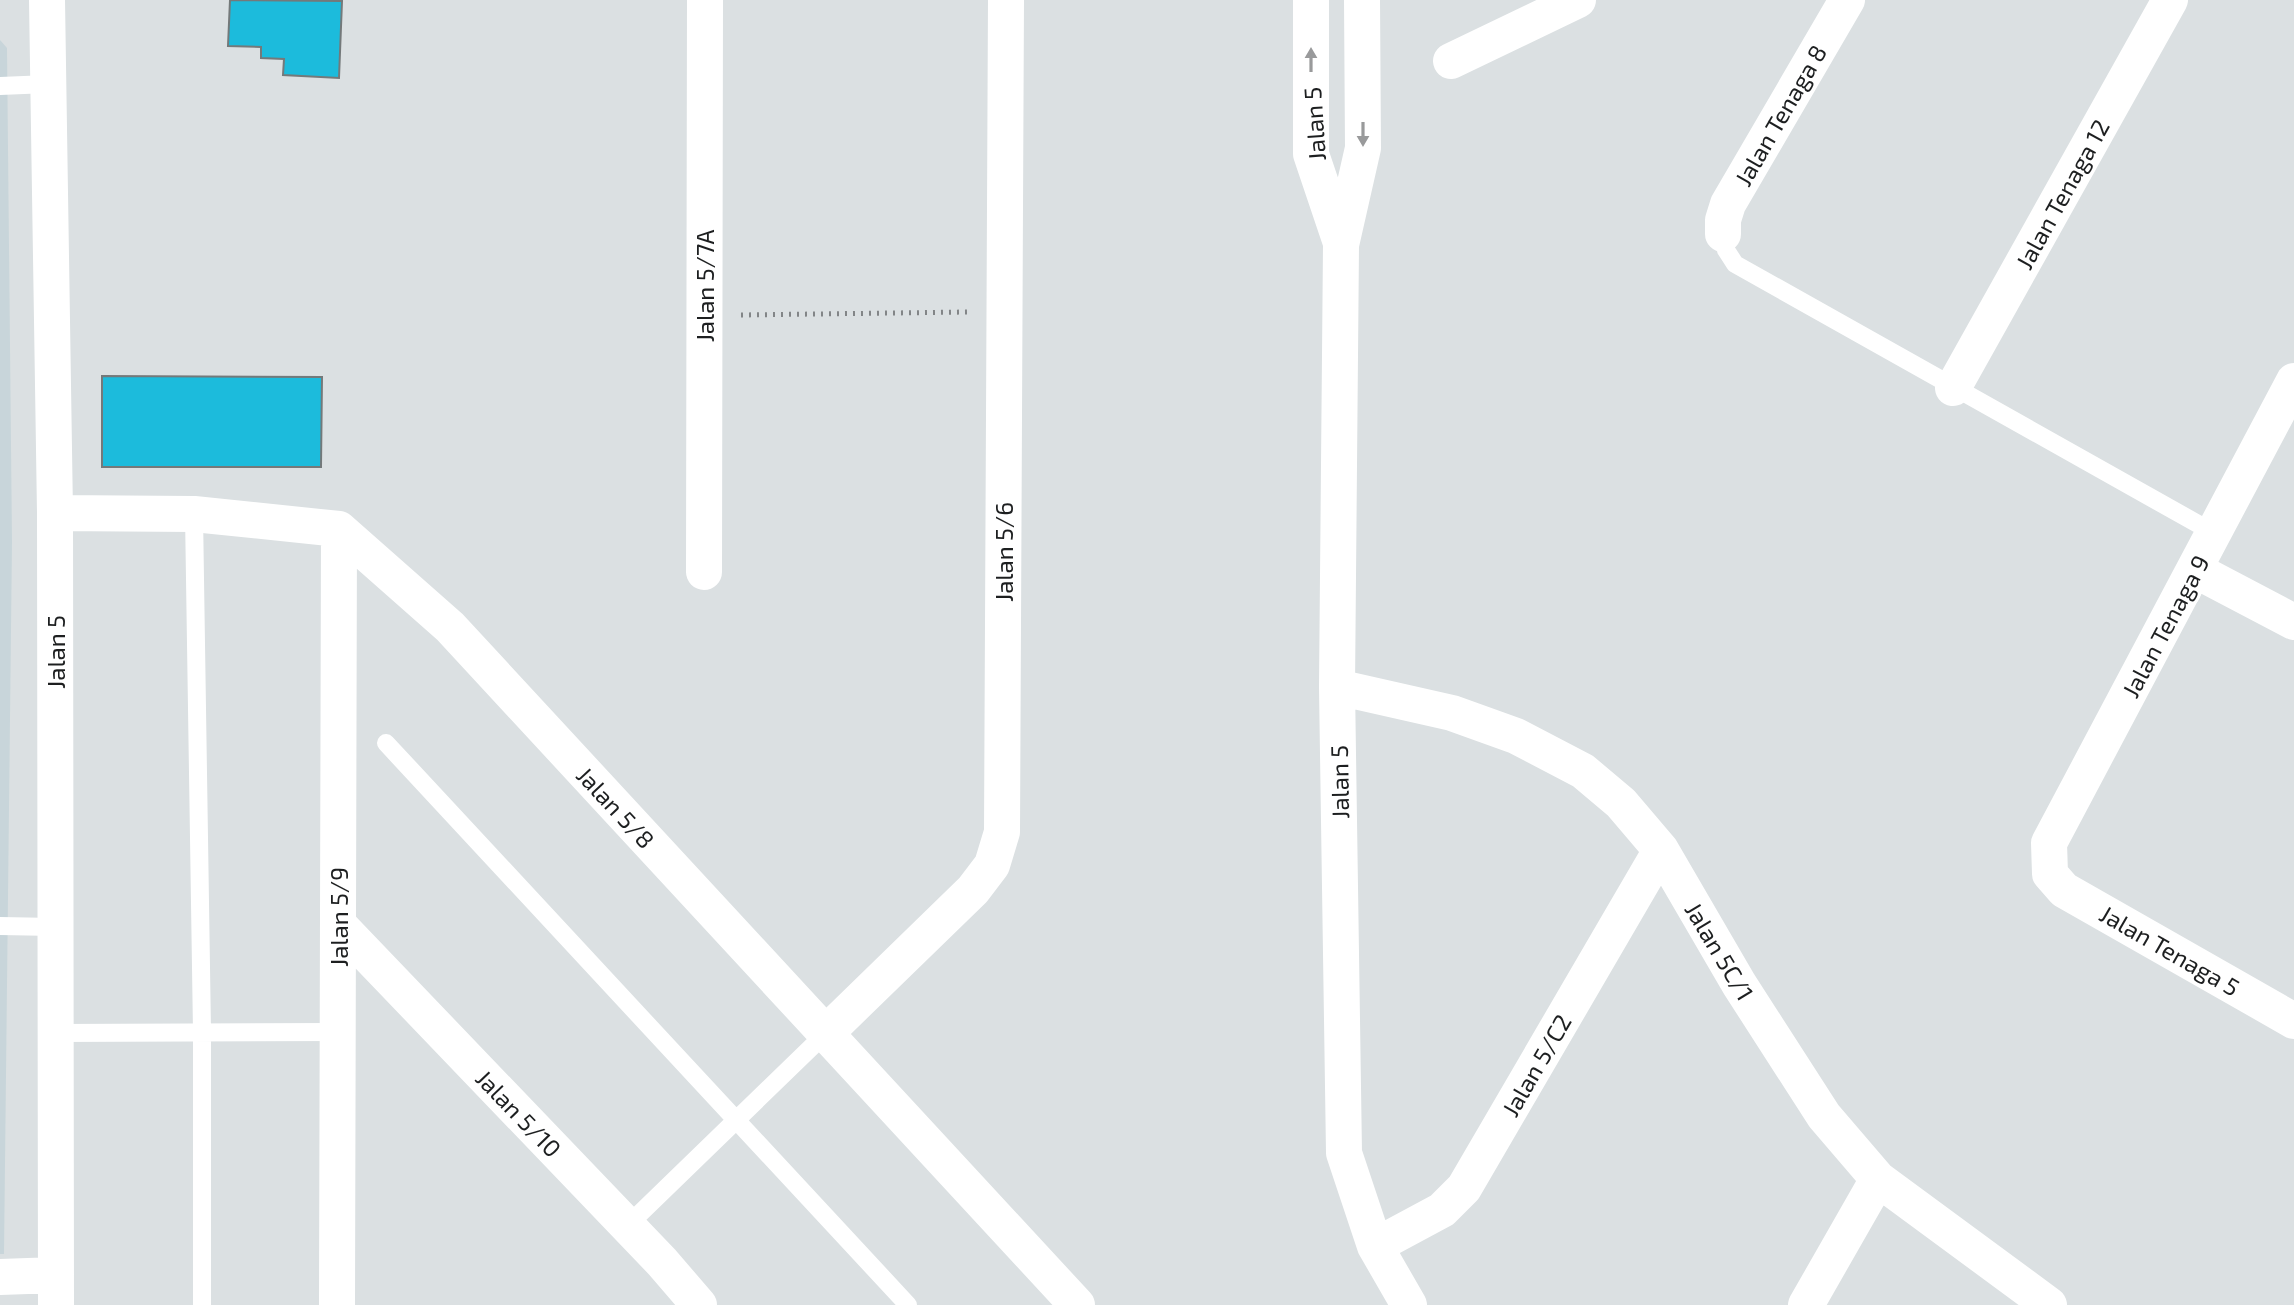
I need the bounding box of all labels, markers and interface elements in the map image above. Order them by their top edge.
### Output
street label: Jalan Tenaga 8 [1728,39,1832,191]
one-way arrow [1305,47,1317,72]
street label: Jalan 5 [1297,86,1331,162]
street label: Jalan Tenaga 12 [2009,114,2115,274]
one-way arrow [1357,122,1369,147]
street label: Jalan 5/7A [690,230,719,342]
street label: Jalan 5/6 [989,502,1018,602]
street label: Jalan Tenaga 9 [2115,550,2215,702]
street label: Jalan 5 [41,615,70,689]
street label: Jalan 5 [1324,745,1354,819]
street label: Jalan 5/8 [571,760,661,854]
street label: Jalan 5/9 [324,867,353,967]
street label: Jalan 5C/1 [1679,897,1761,1005]
street label: Jalan Tenaga 5 [2095,898,2245,1002]
street label: Jalan 5/C2 [1495,1009,1577,1121]
street label: Jalan 5/10 [470,1063,568,1163]

